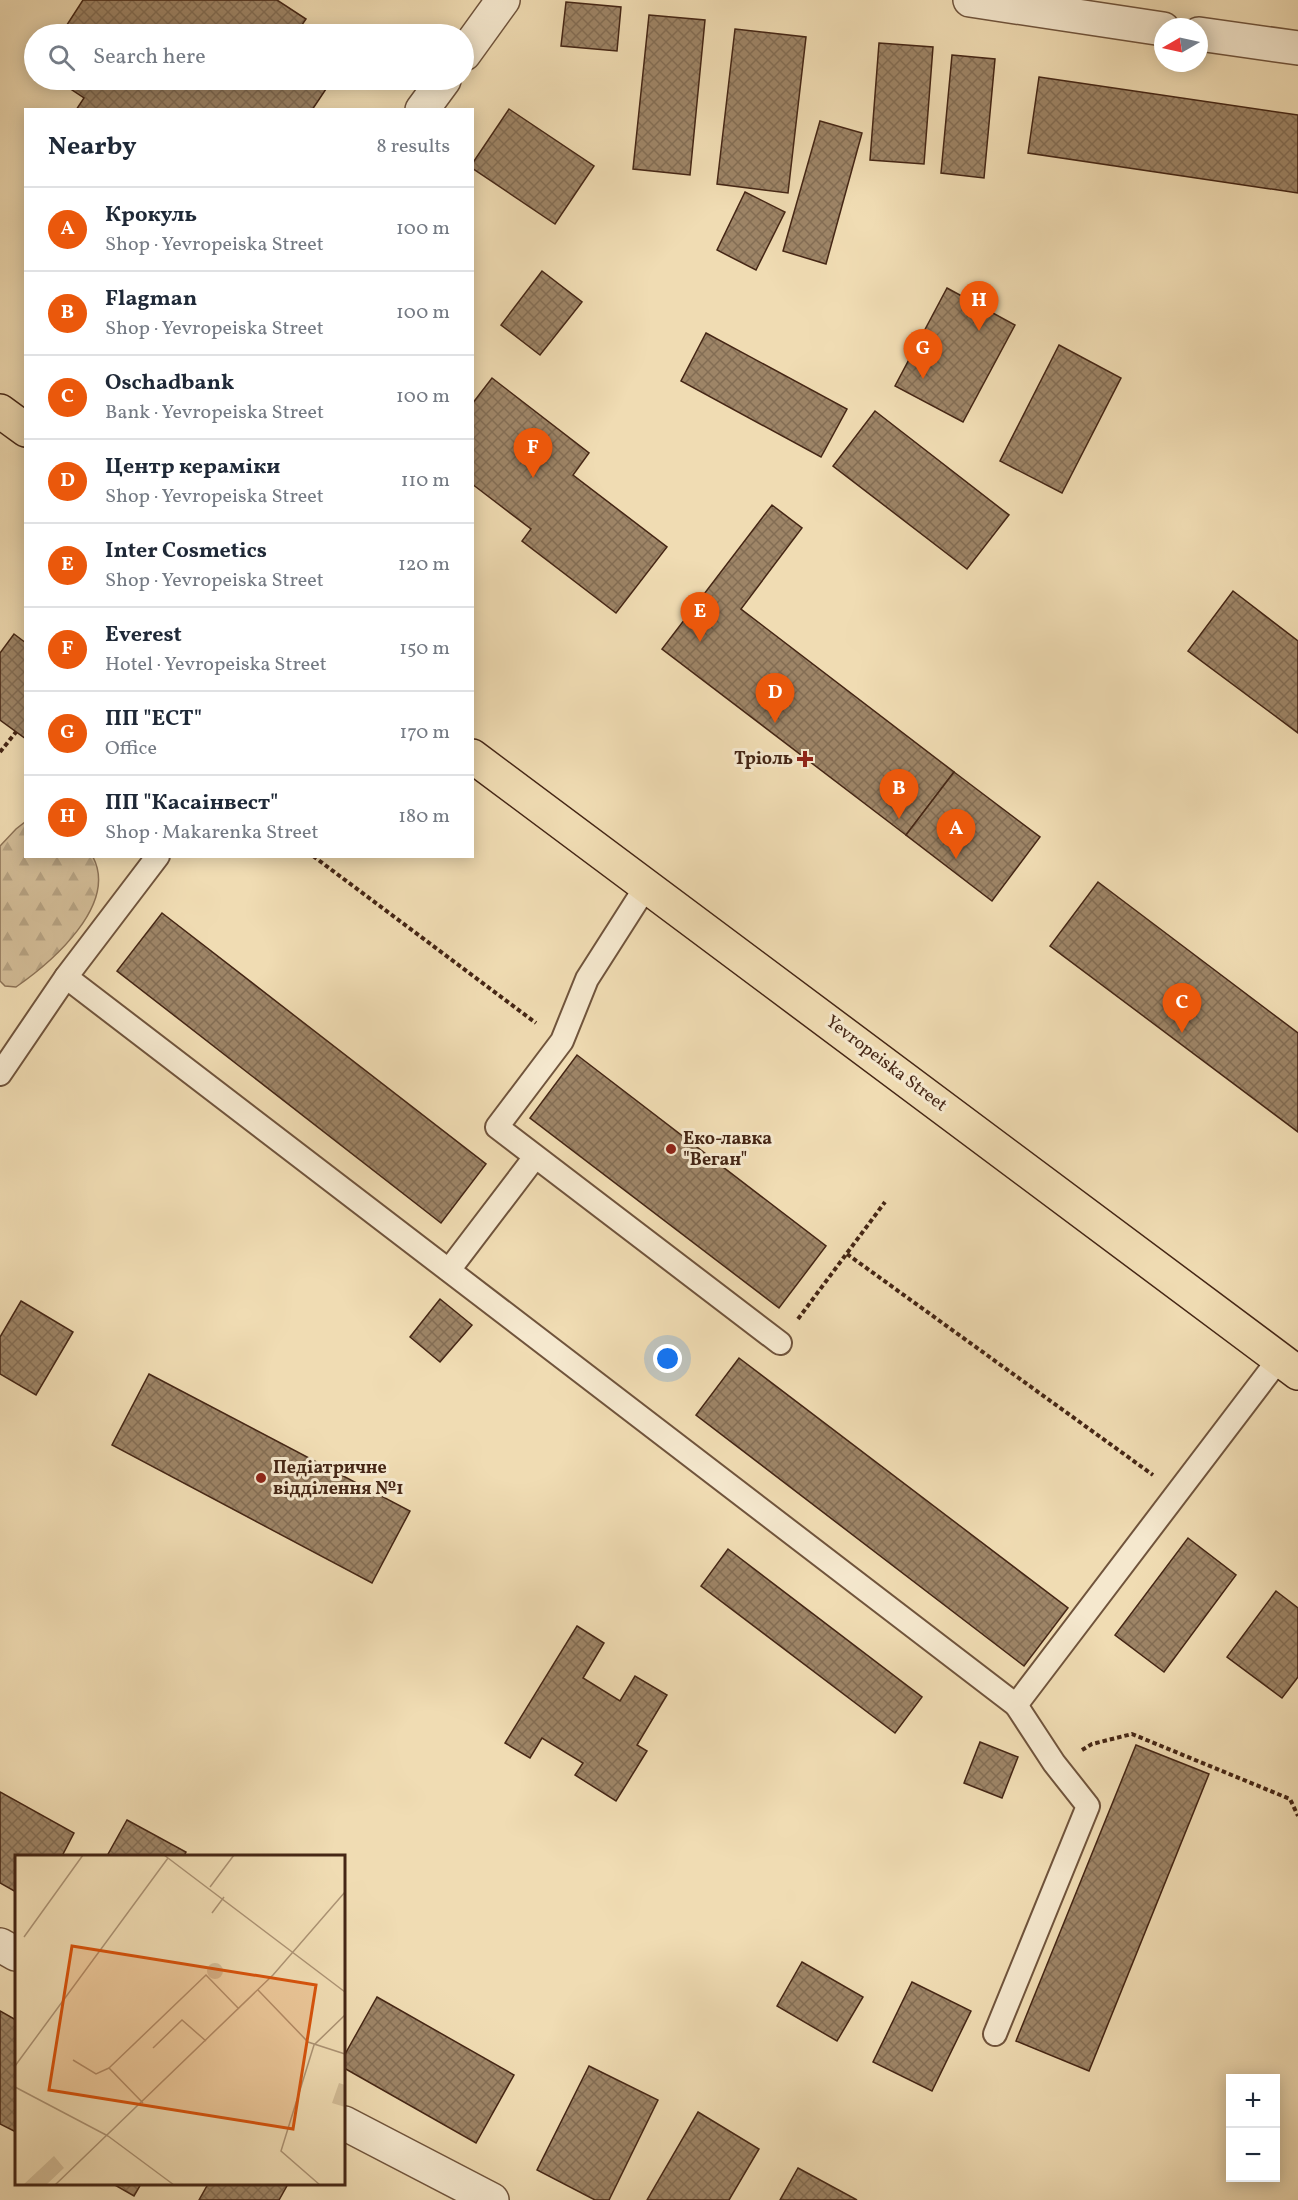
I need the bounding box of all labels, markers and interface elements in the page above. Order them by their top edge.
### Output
north arrow [1154,18,1208,72]
search box [24,24,474,90]
icon: search [45,41,78,74]
text: Search here [93,42,206,73]
text: Nearby [48,129,137,165]
text: 8 results [377,133,450,161]
text: Крокуль [105,200,197,231]
text: A [60,215,75,243]
text: 100 m [396,215,450,243]
text: Shop · Yevropeiska Street [105,231,324,259]
pin: H [960,282,998,331]
text: Flagman [105,284,197,315]
text: B [61,299,74,327]
text: 100 m [396,299,450,327]
text: Shop · Yevropeiska Street [105,315,324,343]
pin: G [904,330,942,379]
text: Oschadbank [105,368,234,399]
text: C [61,383,74,411]
text: 100 m [396,383,450,411]
text: Bank · Yevropeiska Street [105,399,324,427]
pin: F [514,428,552,478]
text: Центр кераміки [105,452,280,483]
text: D [60,467,75,495]
text: 110 m [401,467,450,495]
text: Shop · Yevropeiska Street [105,483,324,511]
text: Inter Cosmetics [105,536,267,567]
text: E [61,551,74,579]
text: 120 m [398,551,450,579]
text: Shop · Yevropeiska Street [105,567,324,595]
pin: E [680,592,720,642]
text: Everest [105,620,182,651]
text: F [62,635,73,663]
text: 150 m [399,635,450,663]
text: Hotel · Yevropeiska Street [105,651,327,679]
pin: D [756,674,794,723]
text: ПП "ЕСТ" [105,704,202,735]
text: G [60,719,75,747]
text: 170 m [400,719,450,747]
text: Office [105,735,157,763]
place label: Тріоль [734,747,793,772]
marker: Тріоль [798,752,812,766]
pin: B [880,770,918,819]
text: ПП "Касаінвест" [105,788,278,819]
text: H [60,803,75,831]
text: 180 m [398,803,450,831]
pin: A [936,810,976,859]
text: Shop · Makarenka Street [105,819,319,847]
pin: C [1162,984,1202,1033]
street label: Yevropeiska Street [820,1010,952,1118]
place label: Еко-лавка "Веган" [683,1127,772,1173]
marker: Еко-лавка "Веган" [664,1142,678,1156]
your location [653,1344,682,1373]
place label: Педіатричне відділення №1 [273,1456,403,1502]
marker: Педіатричне відділення №1 [254,1471,268,1485]
inset map [15,1855,345,2185]
map controls [1226,2074,1280,2182]
button: + [1226,2074,1280,2128]
button: − [1226,2128,1280,2182]

